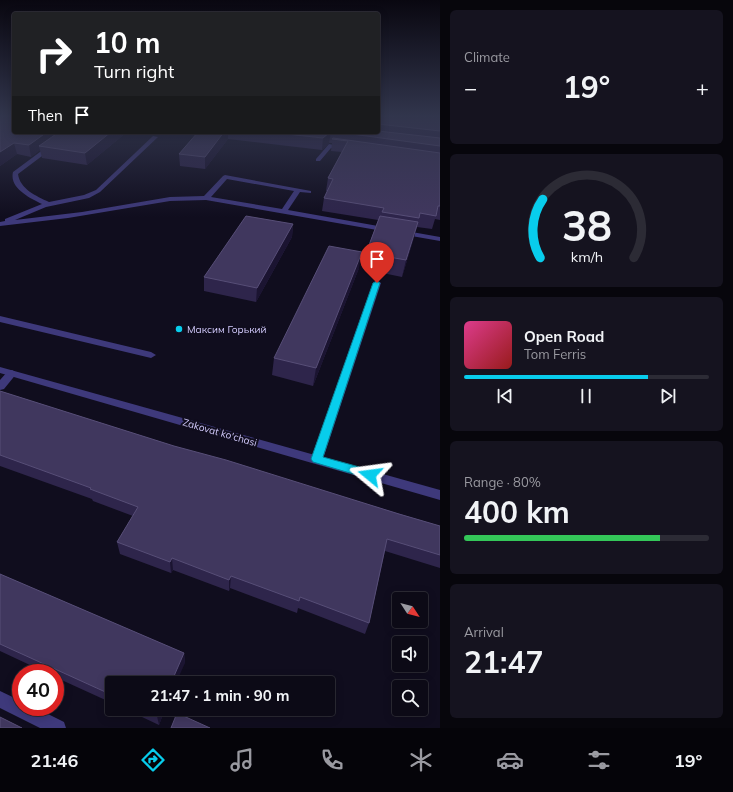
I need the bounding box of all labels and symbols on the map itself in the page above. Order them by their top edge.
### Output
pin [360,242,394,283]
place label: Максим Горький [187,323,266,336]
marker: Максим Горький [174,324,184,334]
street label: Zakovat ko'chasi [181,416,259,449]
position arrow [349,454,391,496]
north arrow [392,592,428,628]
speed limit sign: 40 [12,664,64,716]

